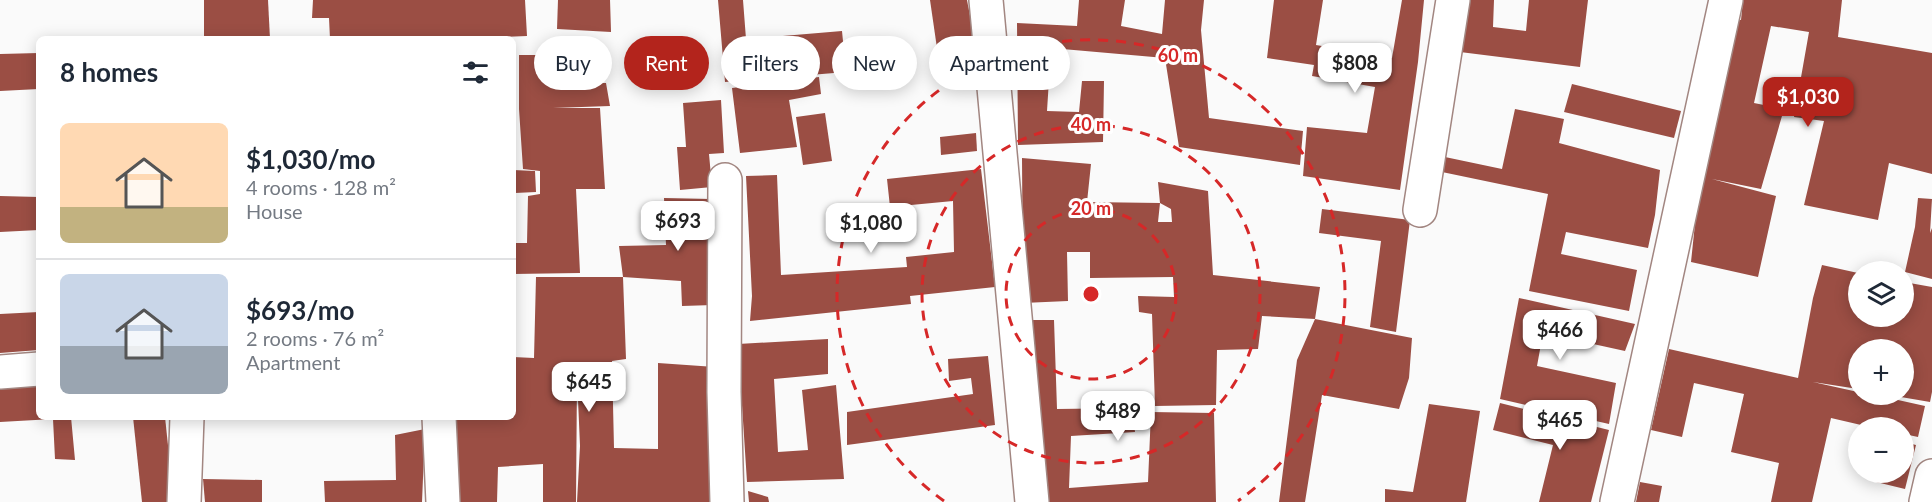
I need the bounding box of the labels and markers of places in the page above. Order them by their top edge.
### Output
pin: $808 [1319,43,1391,94]
pin: $1,030 [1759,77,1857,128]
pin: $693 [642,201,714,252]
pin: $1,080 [822,203,920,254]
centre of rings [1081,284,1101,304]
pin: $466 [1524,310,1596,361]
pin: $645 [553,362,625,413]
pin: $489 [1082,391,1154,442]
pin: $465 [1524,400,1596,451]

